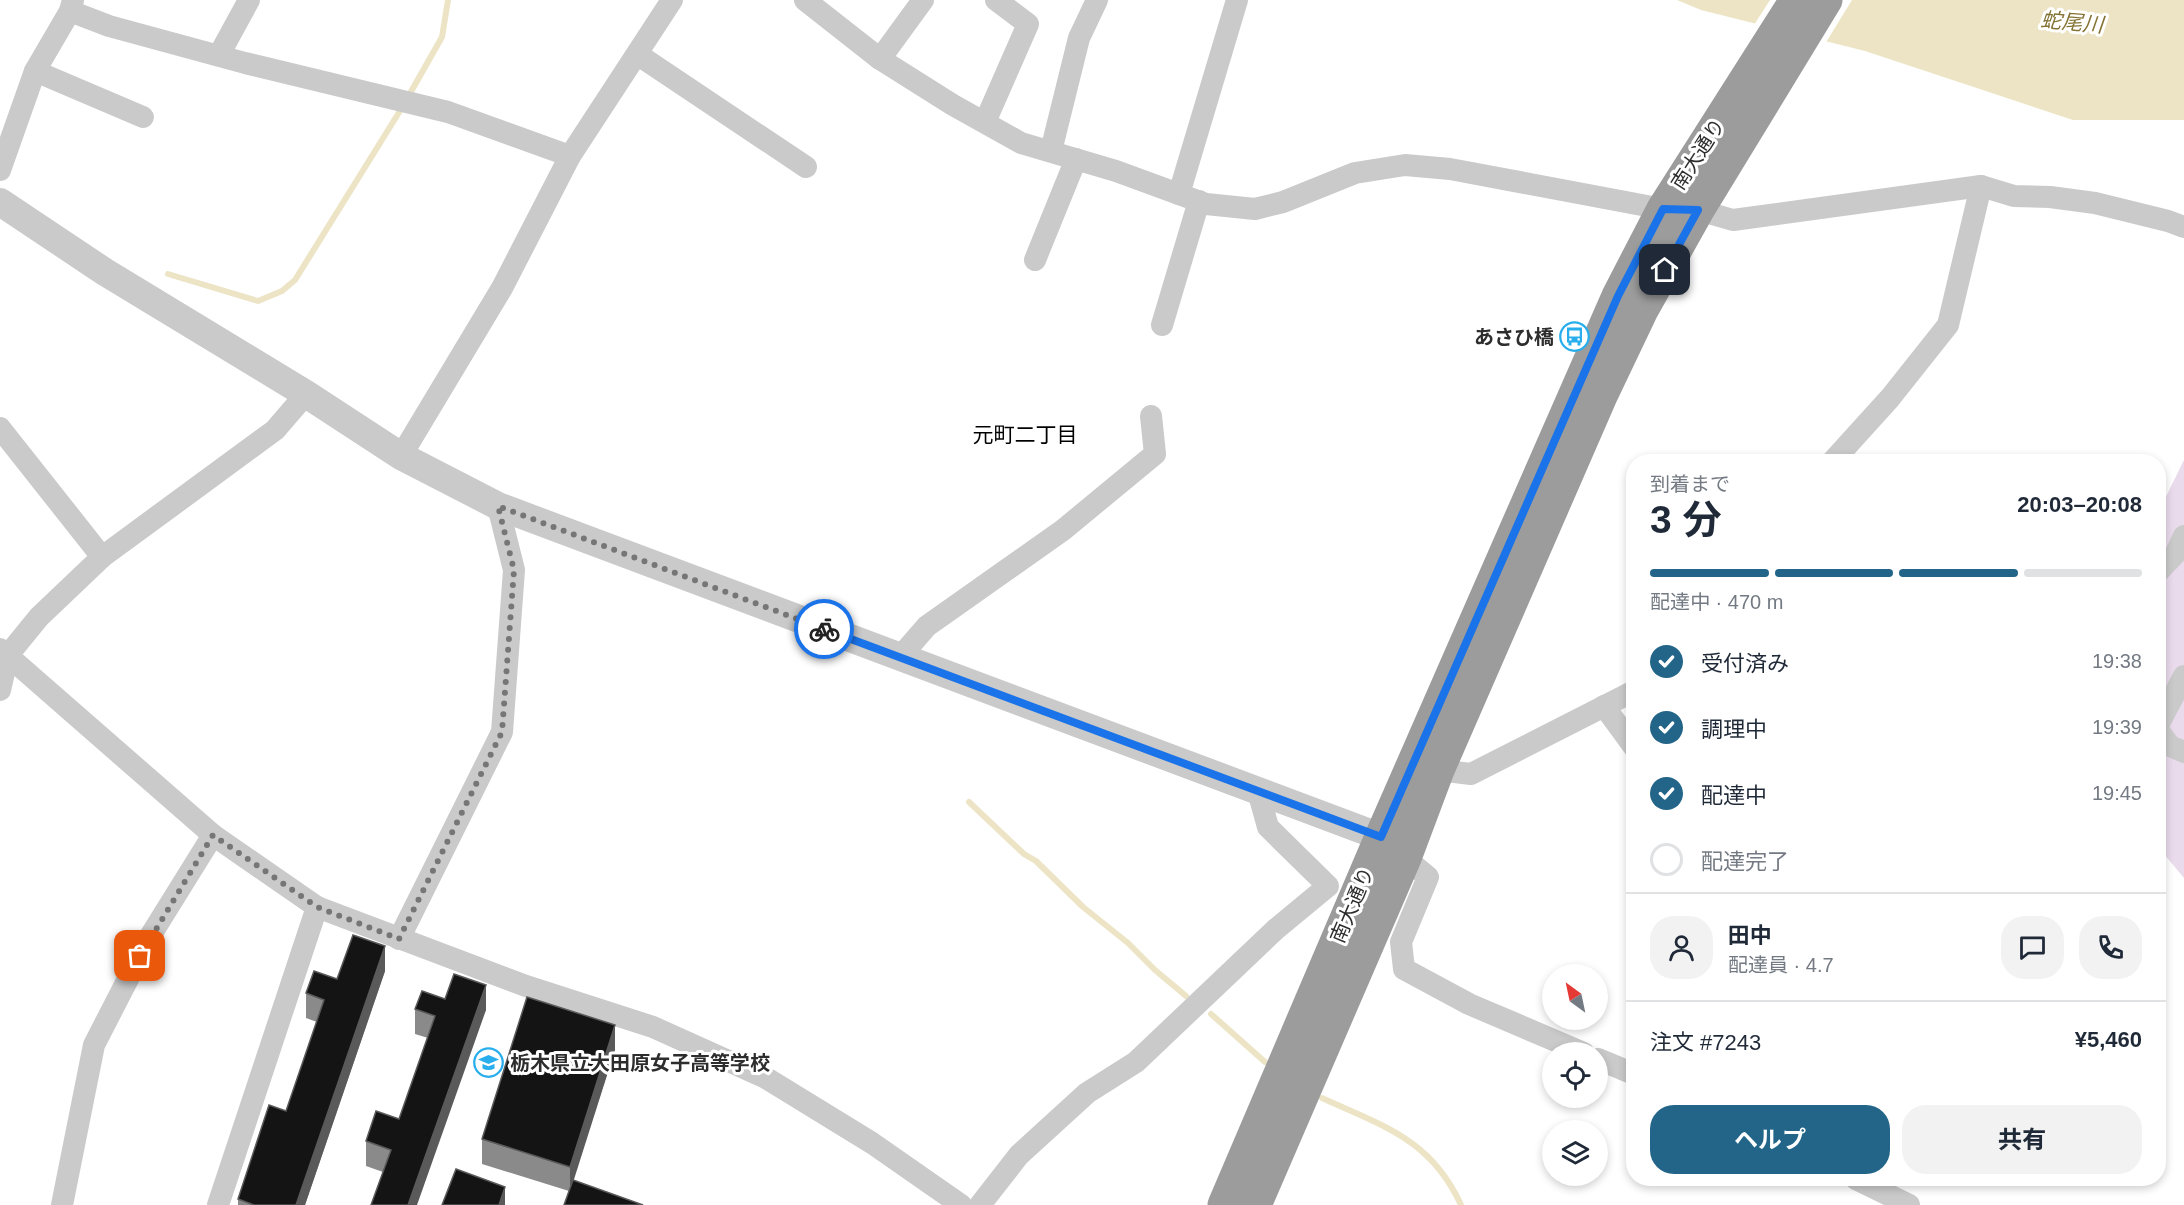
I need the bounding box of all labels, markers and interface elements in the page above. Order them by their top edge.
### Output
water label: 蛇尾川 [2040,8,2106,36]
street label: 南大通り [1667,114,1729,194]
pin [1639,244,1690,295]
icon: home [1648,253,1681,286]
bus stop icon: あさひ橋 [1559,321,1591,353]
place label: あさひ橋 [1474,326,1554,348]
district label: 元町二丁目 [973,423,1078,446]
text: 到着まで [1650,473,1730,495]
text: 20:03–20:08 [2017,492,2142,517]
text: 3 分 [1650,498,1722,541]
text: 配達中 · 470 m [1650,591,1783,613]
courier [794,599,854,659]
icon: bike [808,613,841,646]
icon: check [1650,645,1683,678]
text: 19:38 [2092,650,2142,672]
text: 受付済み [1701,651,1789,676]
icon: check [1650,711,1683,744]
text: 19:39 [2092,716,2142,738]
text: 調理中 [1701,717,1767,742]
icon: check [1650,777,1683,810]
text: 19:45 [2092,782,2142,804]
text: 配達中 [1701,783,1767,808]
text: 配達完了 [1701,849,1789,874]
street label: 南大通り [1326,864,1378,946]
button: person [1650,916,1713,979]
button: chat [2001,916,2064,979]
button: phone [2079,916,2142,979]
text: 田中 [1728,923,1772,948]
pin [114,930,165,981]
icon: bag [123,939,156,972]
text: 配達員 · 4.7 [1728,954,1834,976]
north arrow [1542,964,1608,1030]
map controls [1542,964,1608,1186]
text: ¥5,460 [2075,1027,2142,1052]
text: 注文 #7243 [1650,1030,1761,1055]
button: locate [1542,1042,1608,1108]
school or university icon: 栃木県立大田原女子高等学校 [473,1047,505,1079]
place label: 栃木県立大田原女子高等学校 [510,1052,770,1074]
button: ヘルプ [1650,1105,1890,1174]
button: 共有 [1902,1105,2142,1174]
button: layers [1542,1120,1608,1186]

